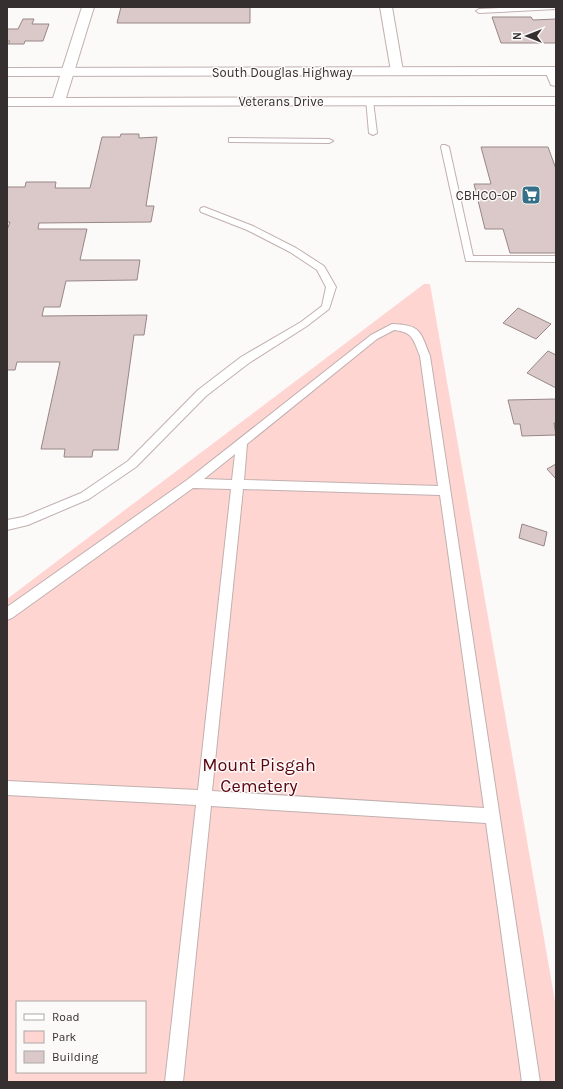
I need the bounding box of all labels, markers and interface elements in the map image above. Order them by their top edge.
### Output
north arrow [507,16,547,56]
text: N [511,32,524,40]
street label: South Douglas Highway [212,65,352,80]
street label: Veterans Drive [238,94,324,109]
supermarket icon: CBHCO-OP [520,184,542,206]
place label: CBHCO-OP [456,188,517,203]
park label: Mount Pisgah Cemetery [202,754,316,797]
legend [16,1001,146,1073]
text: Road [52,1010,80,1024]
text: Park [52,1030,77,1044]
text: Building [52,1050,99,1064]

